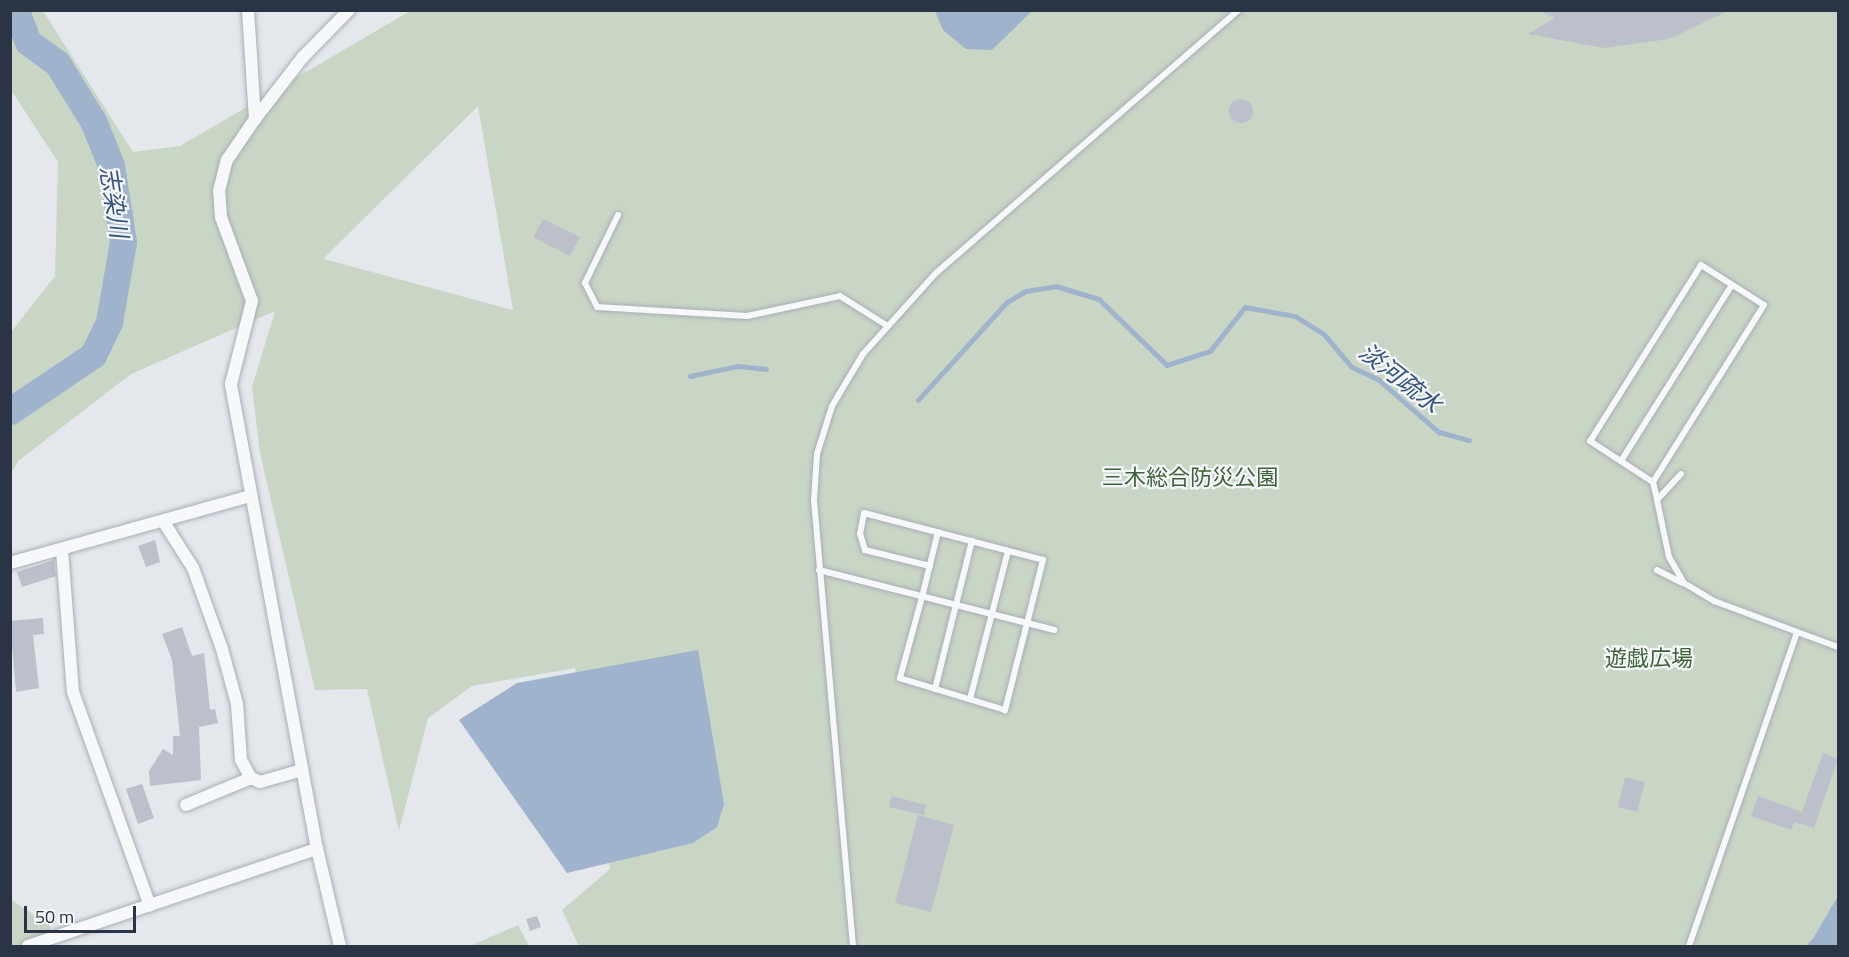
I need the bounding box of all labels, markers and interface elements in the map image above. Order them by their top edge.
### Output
water label: 志染川 [94,164,134,240]
water label: 淡河疏水 [1353,337,1447,419]
park label: 三木総合防災公園 [1102,465,1278,491]
park label: 遊戯広場 [1605,646,1693,672]
scale bar [27,894,140,932]
text: 50 m [35,903,74,930]

